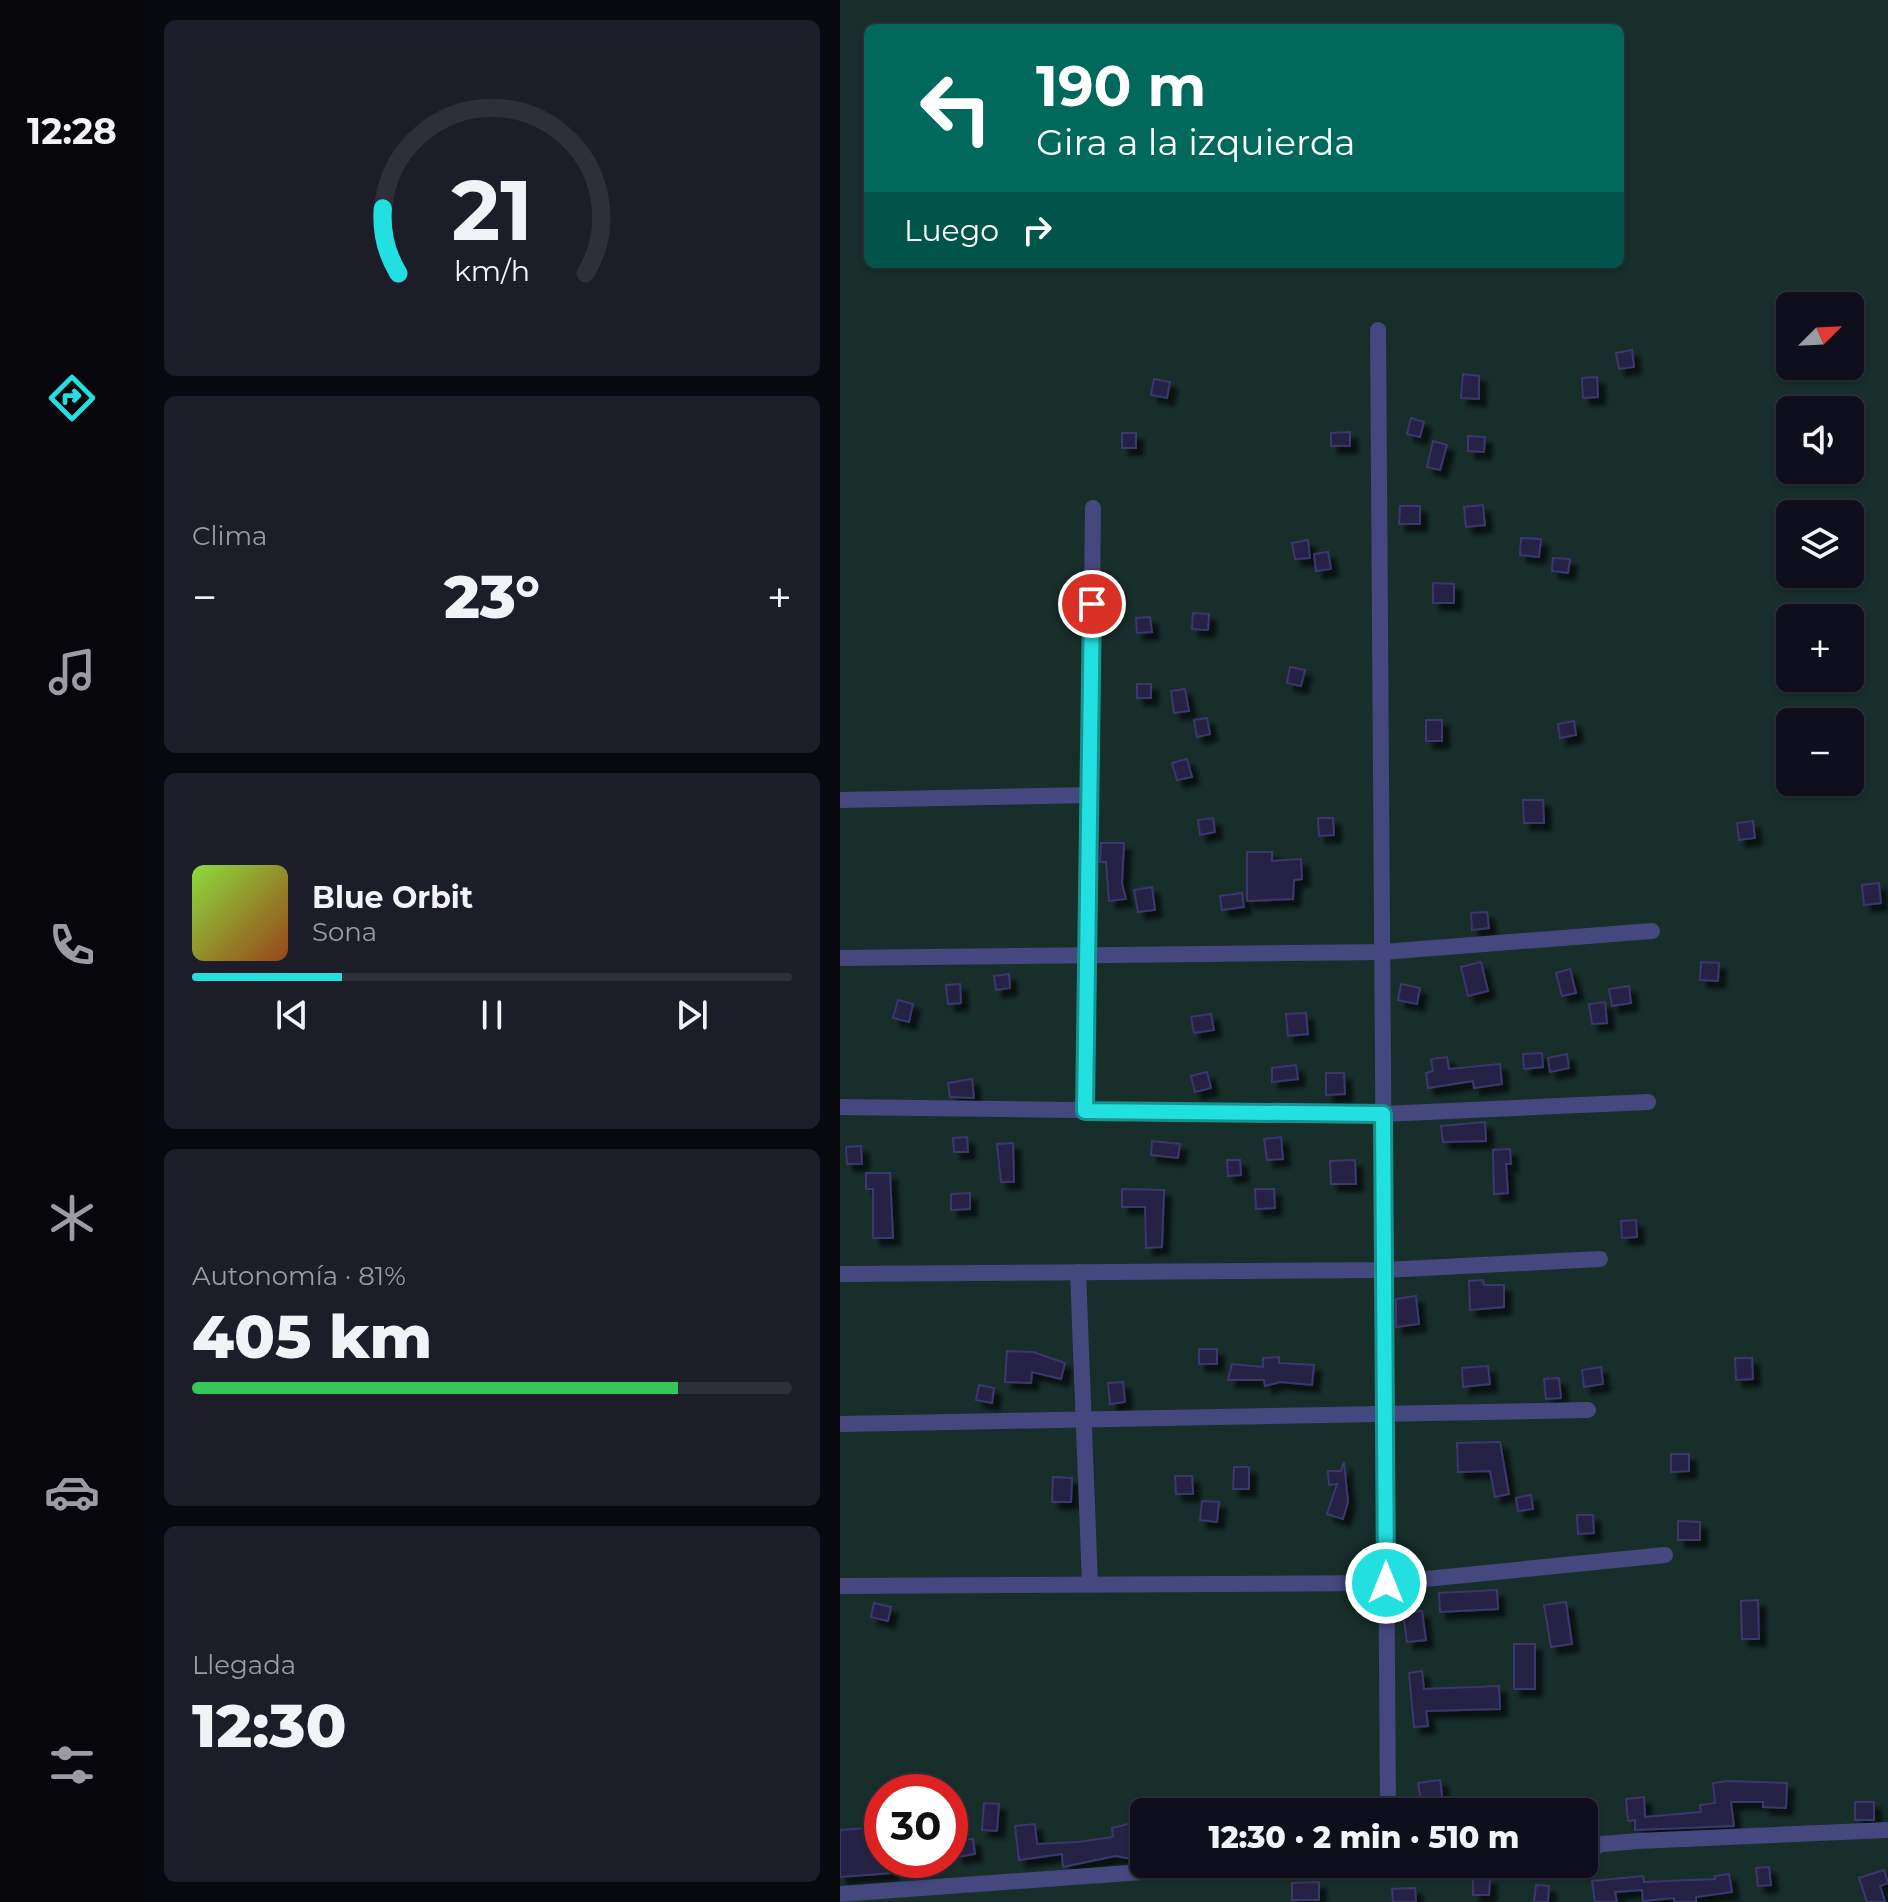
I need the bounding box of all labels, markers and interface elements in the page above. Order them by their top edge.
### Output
text: 190 m [1036,52,1206,120]
icon: left [904,56,1008,160]
text: 12:28 [27,109,117,153]
text: Gira a la izquierda [1036,120,1356,164]
text: 21 [451,159,533,261]
icon: right [1015,208,1059,252]
text: Luego [904,212,999,249]
text: km/h [454,253,530,288]
north arrow [1776,292,1864,380]
map controls [1776,292,1864,796]
icon: directions [44,370,100,426]
button: sound [1776,396,1864,484]
button: layers [1776,500,1864,588]
text: Clima [192,520,267,552]
text: 23° [444,560,540,633]
text: − [192,570,217,624]
text: + [767,570,792,624]
pin [1058,570,1126,638]
icon: arrive [1070,582,1114,626]
button: + [1776,604,1864,692]
icon: music [44,644,100,700]
button: − [1776,708,1864,796]
text: Blue Orbit [312,879,473,916]
text: Sona [312,916,377,948]
icon: phone [44,917,100,973]
icon: previous [270,993,314,1037]
icon: pause [470,993,514,1037]
icon: next [670,993,714,1037]
icon: climate [44,1190,100,1246]
text: Autonomía · 81% [192,1260,406,1292]
text: 405 km [192,1300,432,1373]
icon: car [44,1464,100,1520]
position arrow [1344,1541,1428,1625]
text: Llegada [192,1649,296,1681]
text: 12:30 [192,1689,347,1762]
icon: filters [44,1737,100,1793]
speed limit sign: 30 [864,1774,968,1878]
text: 12:30 · 2 min · 510 m [1209,1819,1519,1856]

